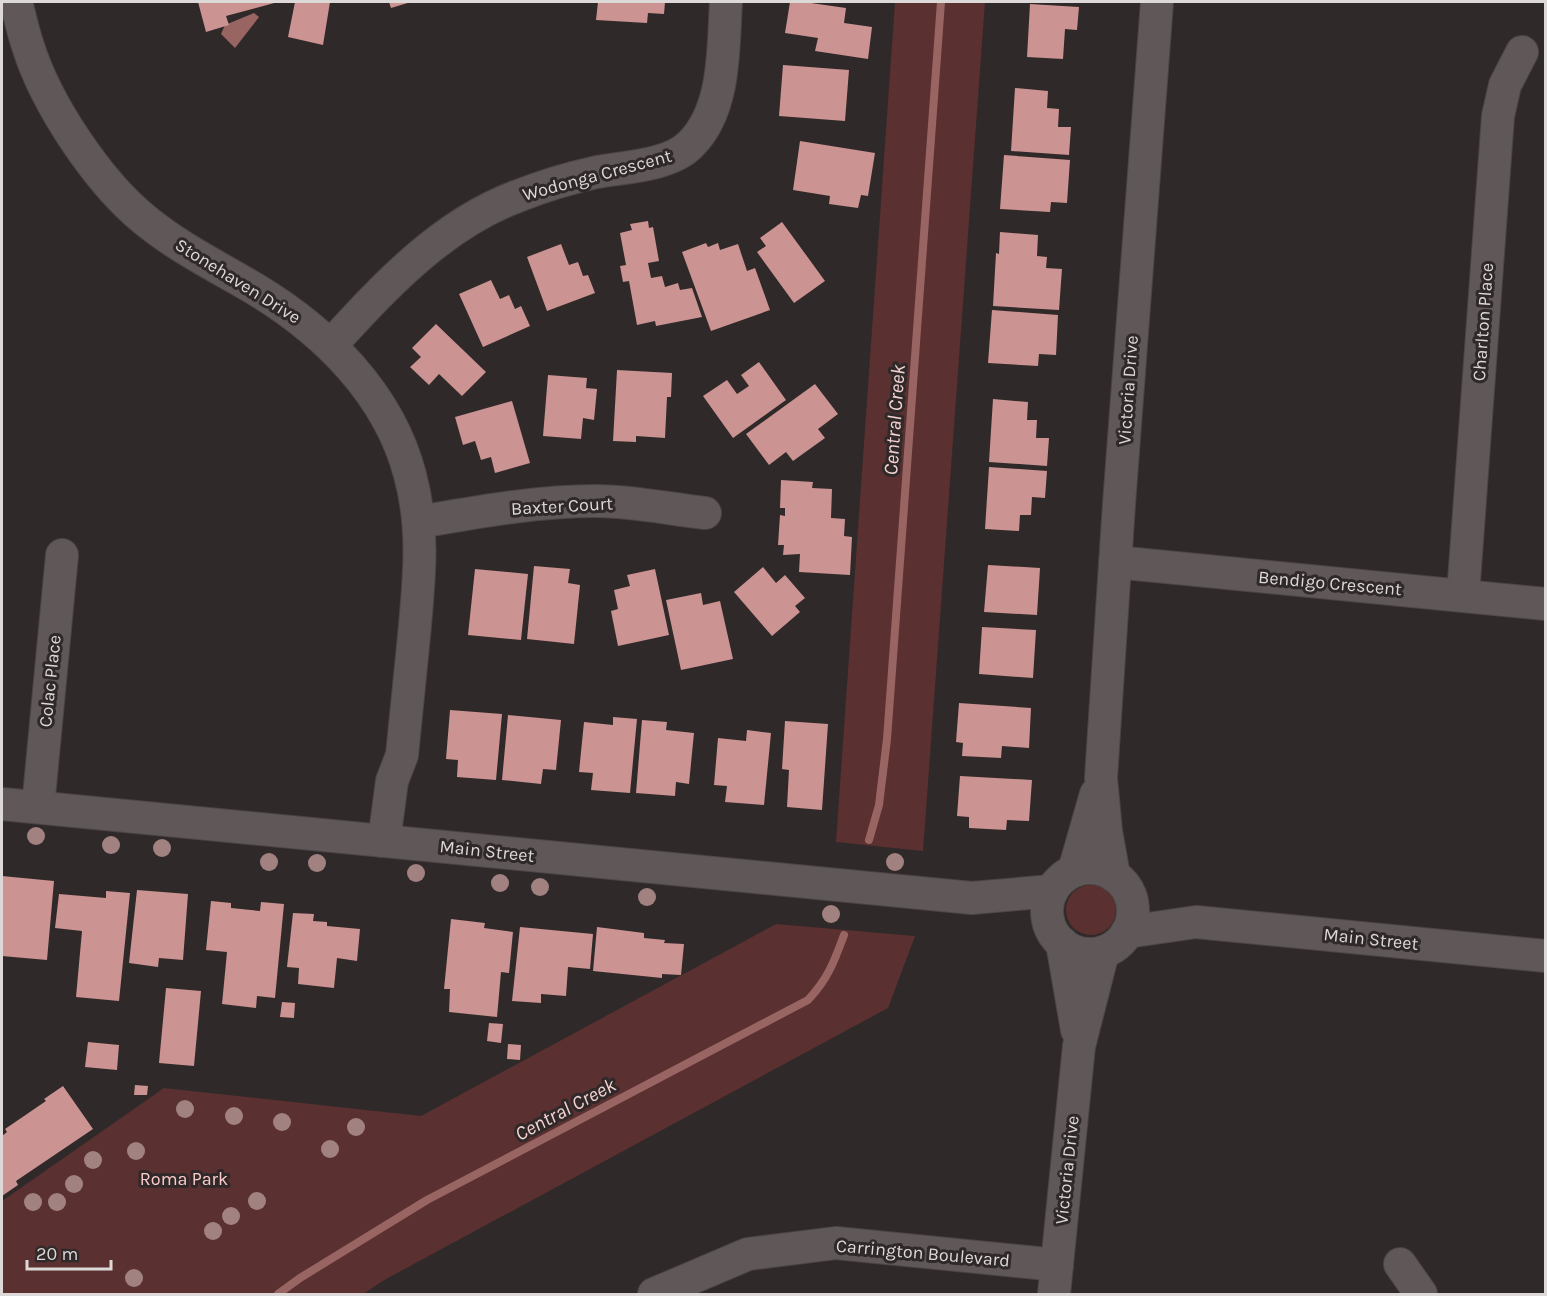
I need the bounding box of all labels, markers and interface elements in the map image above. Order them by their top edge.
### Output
street label: Wodonga Crescent [520,144,674,205]
street label: Stonehaven Drive [171,234,305,328]
street label: Charlton Place [1468,262,1498,382]
street label: Victoria Drive [1113,335,1143,445]
water label: Central Creek [879,363,910,476]
street label: Baxter Court [510,492,614,520]
street label: Bendigo Crescent [1257,566,1403,600]
street label: Colac Place [34,634,66,728]
street label: Main Street [439,835,536,867]
street label: Main Street [1323,923,1420,955]
water label: Central Creek [511,1073,620,1146]
street label: Victoria Drive [1050,1114,1084,1226]
park label: Roma Park [140,1168,228,1190]
scale bar [27,1233,111,1271]
street label: Carrington Boulevard [835,1234,1011,1272]
text: 20 m [36,1243,78,1265]

